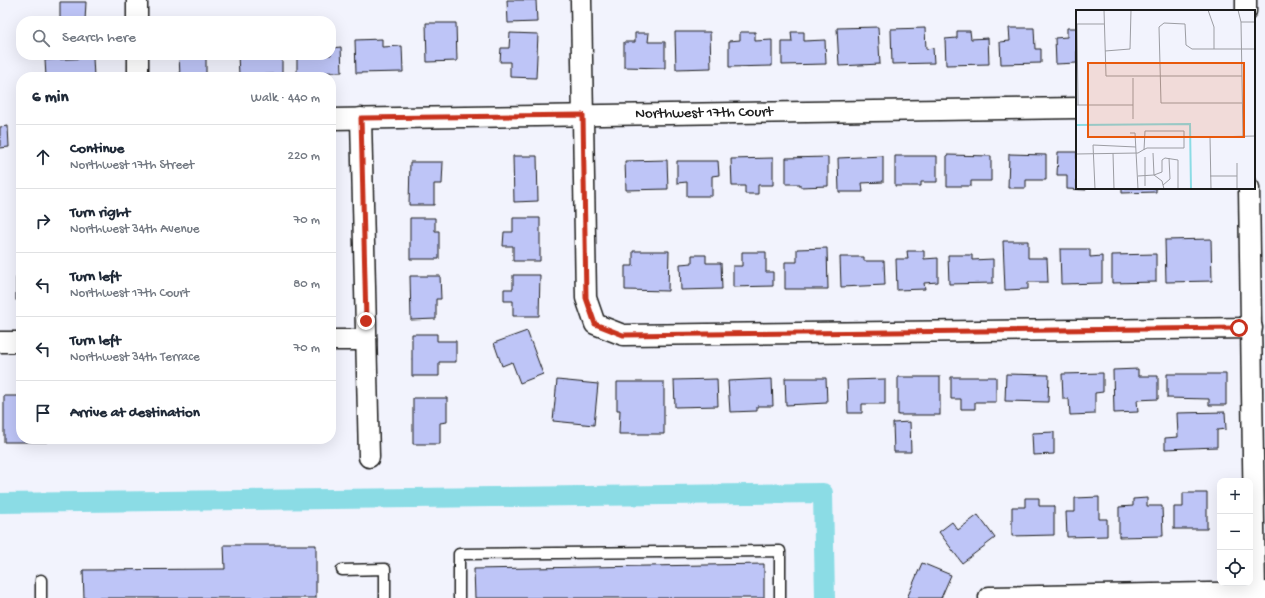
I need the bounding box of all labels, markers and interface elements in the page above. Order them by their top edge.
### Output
inset map [1076,10,1255,189]
search box [16,16,336,60]
icon: search [30,27,52,49]
text: Search here [62,29,136,47]
text: 6 min [32,88,68,108]
text: Walk · 440 m [251,91,320,106]
street label: Northwest 17th Court [635,103,775,124]
text: Continue [70,140,124,158]
icon: ahead [32,146,54,168]
text: 220 m [288,149,320,164]
text: Northwest 17th Street [70,158,194,173]
text: Turn right [70,204,130,222]
icon: right [32,210,54,232]
text: 70 m [294,213,320,228]
text: Northwest 34th Avenue [70,222,199,237]
text: Turn left [70,268,121,286]
icon: left [32,274,54,296]
text: 80 m [293,277,320,292]
text: Northwest 17th Court [70,286,189,301]
route end [357,312,375,330]
route start [1230,319,1248,337]
text: Turn left [70,332,121,350]
icon: left [32,338,54,360]
text: 70 m [294,341,320,356]
text: Northwest 34th Terrace [70,350,200,365]
icon: arrive [32,402,54,424]
text: Arrive at destination [70,404,200,422]
map controls [1217,478,1253,586]
button: + [1217,478,1253,514]
button: − [1217,514,1253,550]
button: locate [1217,550,1253,586]

